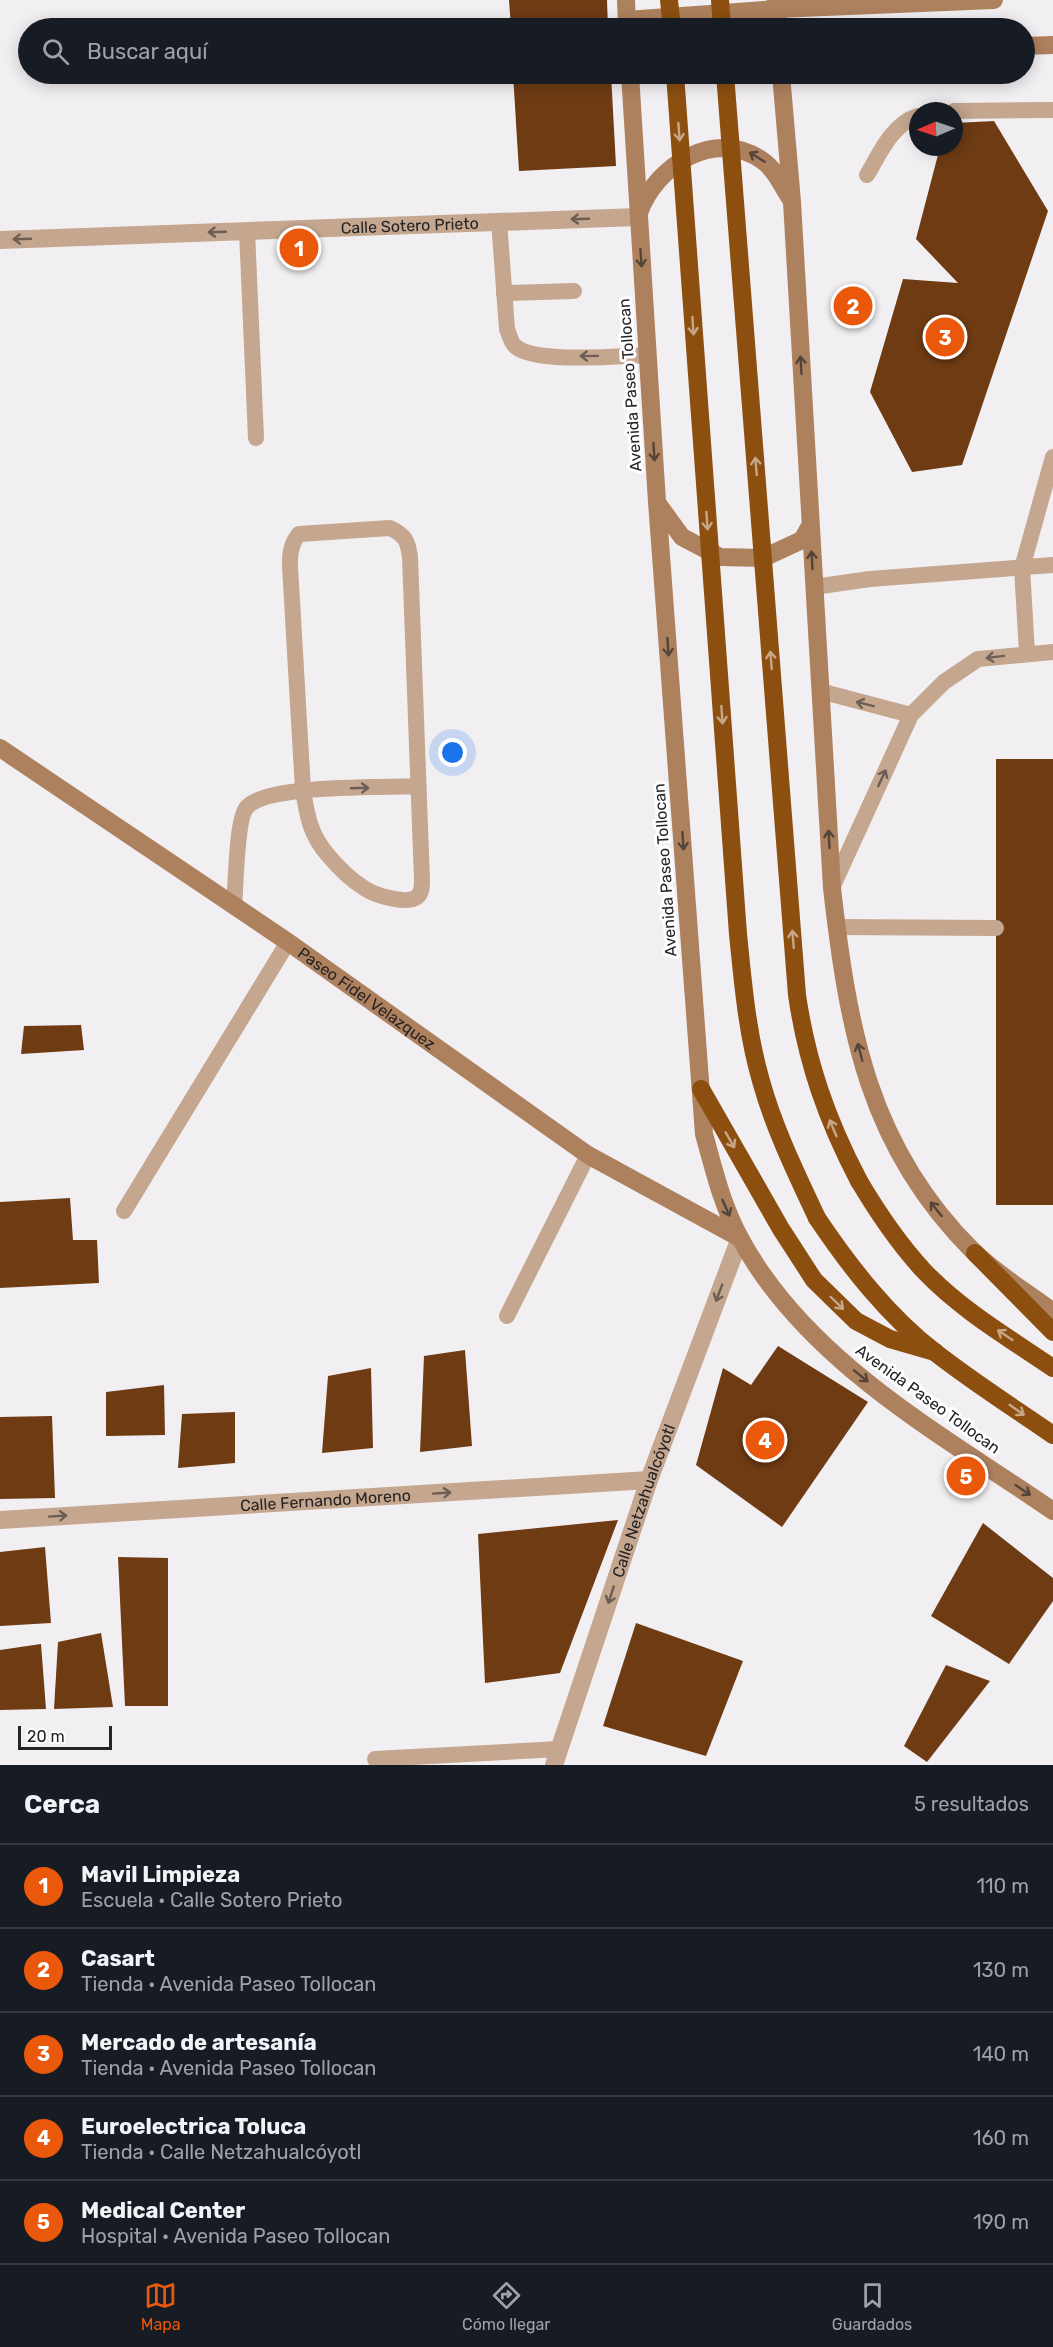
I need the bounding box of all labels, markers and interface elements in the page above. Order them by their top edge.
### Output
search box [18,18,1035,84]
icon: search [39,35,72,68]
text: Buscar aquí [87,38,208,65]
north arrow [909,102,963,156]
one-way arrow [674,121,685,141]
one-way arrow [749,150,766,162]
street label: Calle Sotero Prieto [340,213,479,237]
one-way arrow [570,213,590,224]
one-way arrow [207,226,227,237]
pin: 1 [280,226,318,270]
one-way arrow [12,233,32,245]
one-way arrow [635,247,646,267]
pin: 2 [834,284,872,328]
street label: Avenida Paseo Tollocan [614,298,646,472]
pin: 3 [926,314,964,360]
one-way arrow [688,316,699,336]
one-way arrow [579,350,599,362]
one-way arrow [796,356,807,376]
one-way arrow [648,442,659,462]
one-way arrow [750,457,761,477]
one-way arrow [702,510,713,530]
one-way arrow [807,551,818,571]
one-way arrow [663,636,674,656]
one-way arrow [765,651,776,671]
one-way arrow [985,652,1005,663]
one-way arrow [856,697,875,709]
one-way arrow [716,705,727,725]
your location [438,738,467,767]
one-way arrow [877,769,889,787]
one-way arrow [350,783,370,794]
street label: Avenida Paseo Tollocan [649,783,681,957]
one-way arrow [823,829,834,849]
one-way arrow [677,831,688,851]
one-way arrow [787,929,798,949]
street label: Paseo Fidel Velazquez [295,943,439,1053]
one-way arrow [853,1043,865,1062]
one-way arrow [827,1120,838,1138]
one-way arrow [724,1131,736,1148]
one-way arrow [721,1198,732,1216]
one-way arrow [929,1202,943,1217]
one-way arrow [713,1283,724,1302]
one-way arrow [829,1295,844,1310]
one-way arrow [997,1329,1013,1341]
street label: Avenida Paseo Tollocan [852,1340,1004,1458]
one-way arrow [853,1369,868,1383]
one-way arrow [1009,1404,1025,1416]
pin: 4 [746,1418,784,1462]
street label: Calle Netzahualcóyotl [608,1421,679,1580]
pin: 5 [946,1454,986,1498]
one-way arrow [1015,1484,1031,1496]
street label: Calle Fernando Moreno [239,1485,411,1515]
one-way arrow [431,1487,451,1498]
one-way arrow [48,1511,68,1522]
one-way arrow [604,1585,615,1604]
scale bar [18,1723,112,1750]
text: 20 m [27,1727,65,1746]
text: Cerca [24,1789,100,1820]
text: 5 resultados [914,1792,1029,1816]
text: Mavil Limpieza [81,1861,240,1888]
text: 1 [39,1874,48,1898]
text: 110 m [977,1874,1029,1898]
text: Escuela · Calle Sotero Prieto [81,1888,342,1912]
text: Casart [81,1945,155,1972]
text: 2 [37,1958,50,1982]
text: 130 m [973,1958,1029,1982]
text: Tienda · Avenida Paseo Tollocan [81,1972,377,1996]
text: Mercado de artesanía [81,2029,317,2056]
text: 3 [37,2042,50,2066]
text: 140 m [973,2042,1029,2066]
text: Tienda · Avenida Paseo Tollocan [81,2056,377,2080]
text: Euroelectrica Toluca [81,2113,306,2140]
text: 4 [37,2126,50,2150]
text: 160 m [973,2126,1029,2150]
text: Tienda · Calle Netzahualcóyotl [81,2140,361,2164]
text: Medical Center [81,2197,245,2224]
text: 5 [37,2210,50,2234]
text: 190 m [973,2210,1029,2234]
text: Hospital · Avenida Paseo Tollocan [81,2224,390,2248]
tab: Mapa [141,2279,181,2334]
tab: Cómo llegar [462,2279,550,2334]
tab: Guardados [832,2279,912,2334]

